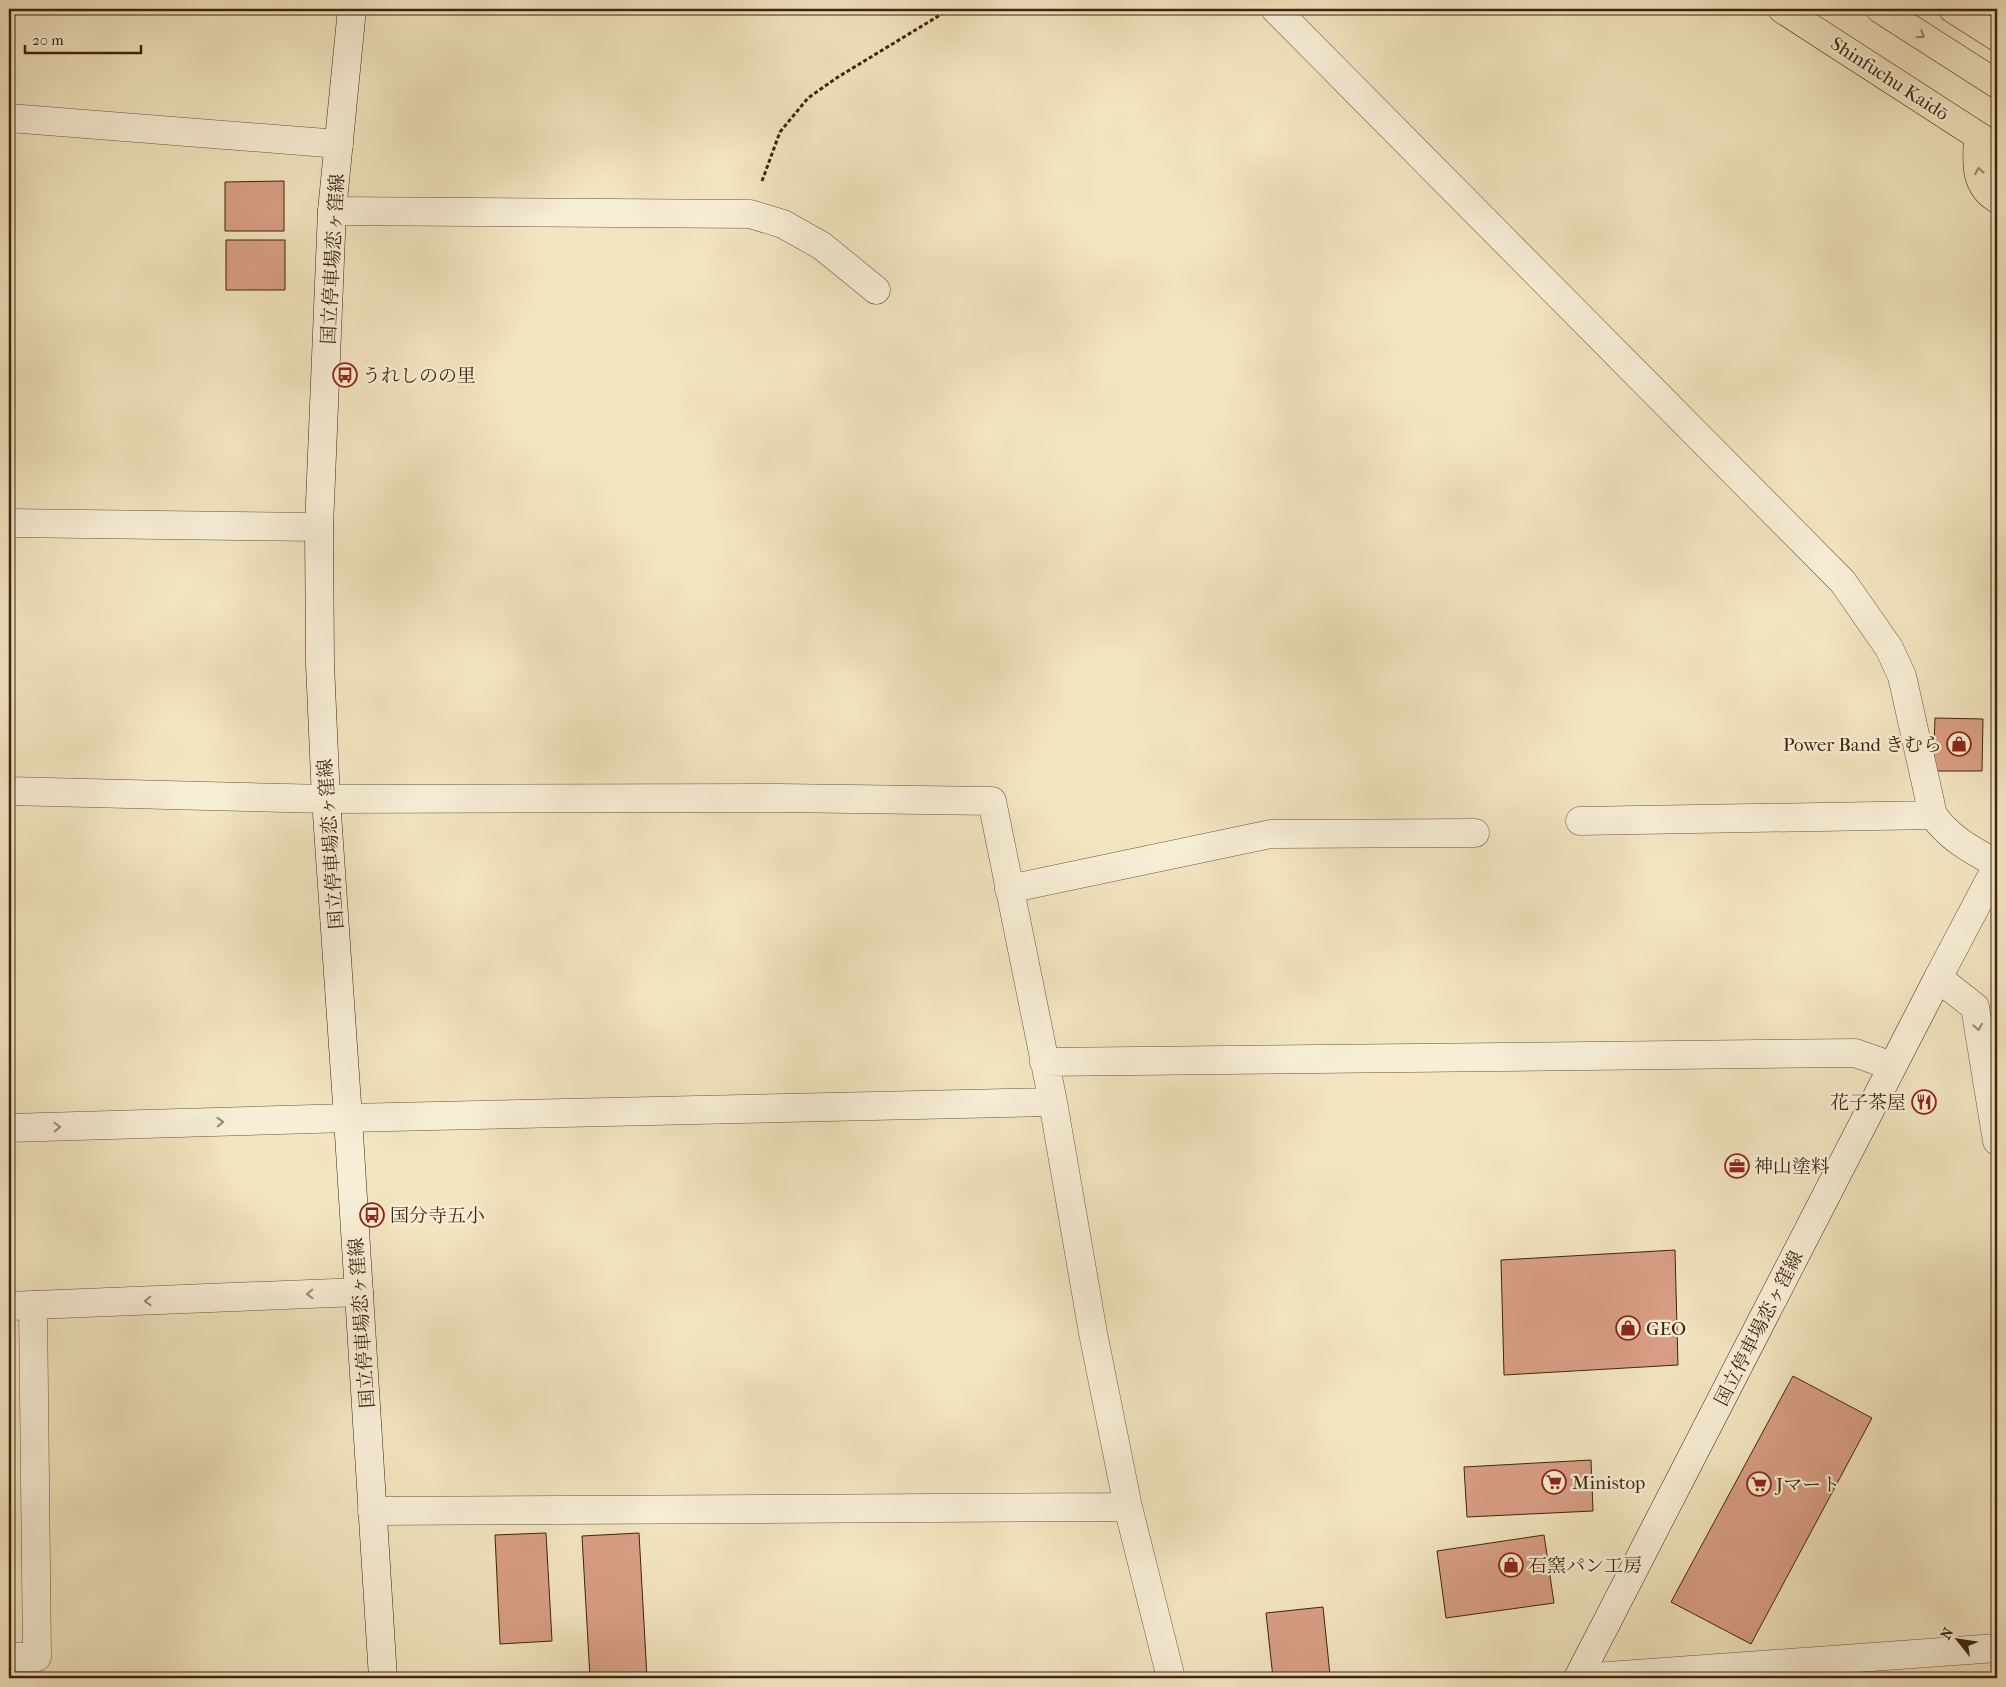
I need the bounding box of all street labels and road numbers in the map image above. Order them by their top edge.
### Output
street label: Shinfuchu Kaidō [1826,33,1953,125]
street label: 国立停車場恋ヶ窪線 [318,173,348,345]
street label: 国立停車場恋ヶ窪線 [314,758,348,930]
street label: 国立停車場恋ヶ窪線 [345,1237,379,1409]
street label: 国立停車場恋ヶ窪線 [1710,1247,1808,1410]

